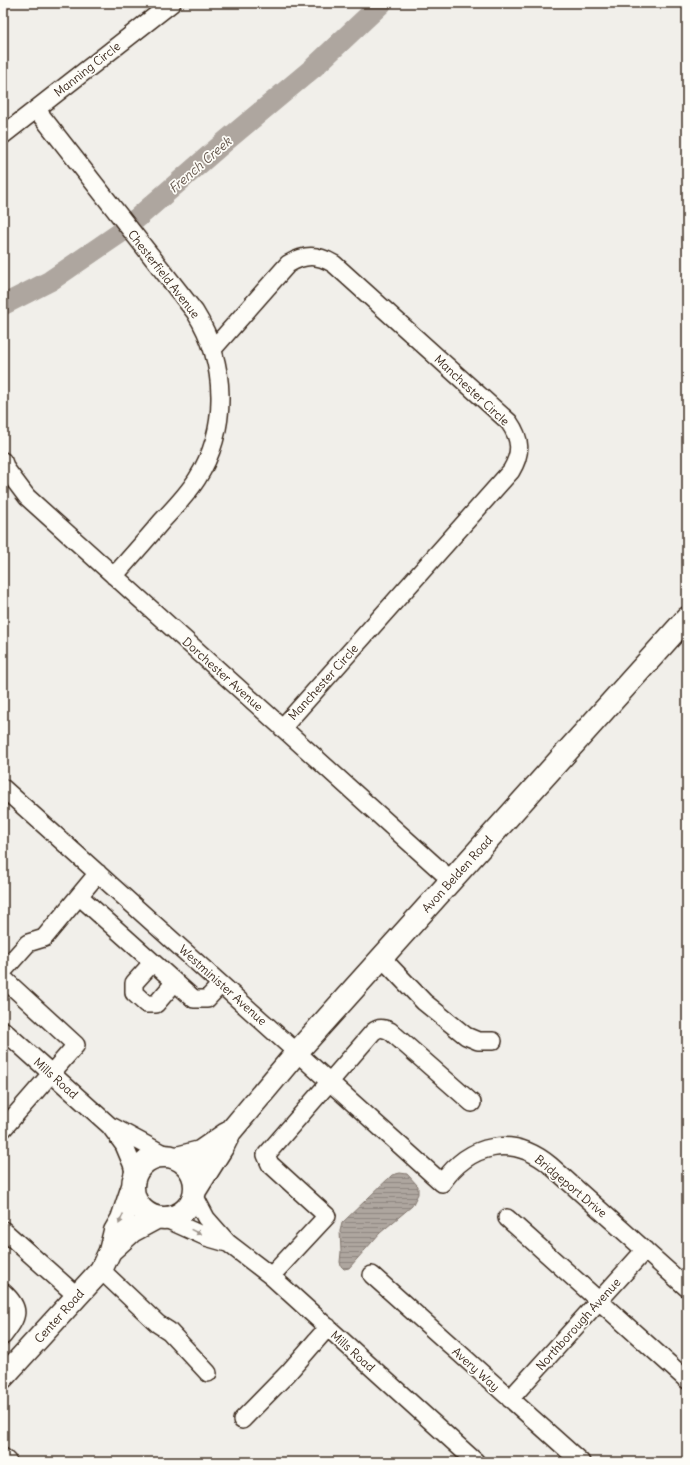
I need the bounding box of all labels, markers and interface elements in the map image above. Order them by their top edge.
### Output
street label: Manning Circle [51,38,123,100]
water label: French Creek [165,132,236,197]
street label: Chesterfield Avenue [125,227,203,321]
street label: Manchester Circle [431,351,513,429]
street label: Dorchester Avenue [180,634,266,714]
street label: Manchester Circle [285,641,361,723]
street label: Avon Belden Road [418,832,496,916]
street label: Westminister Avenue [176,942,270,1028]
street label: Mills Road [31,1054,81,1102]
street label: Bridgeport Drive [532,1152,610,1220]
one-way arrow [118,1213,124,1224]
one-way arrow [190,1229,202,1235]
street label: Northborough Avenue [532,1275,624,1373]
street label: Center Road [31,1286,87,1346]
street label: Mills Road [328,1327,378,1375]
street label: Avery Way [449,1344,503,1394]

